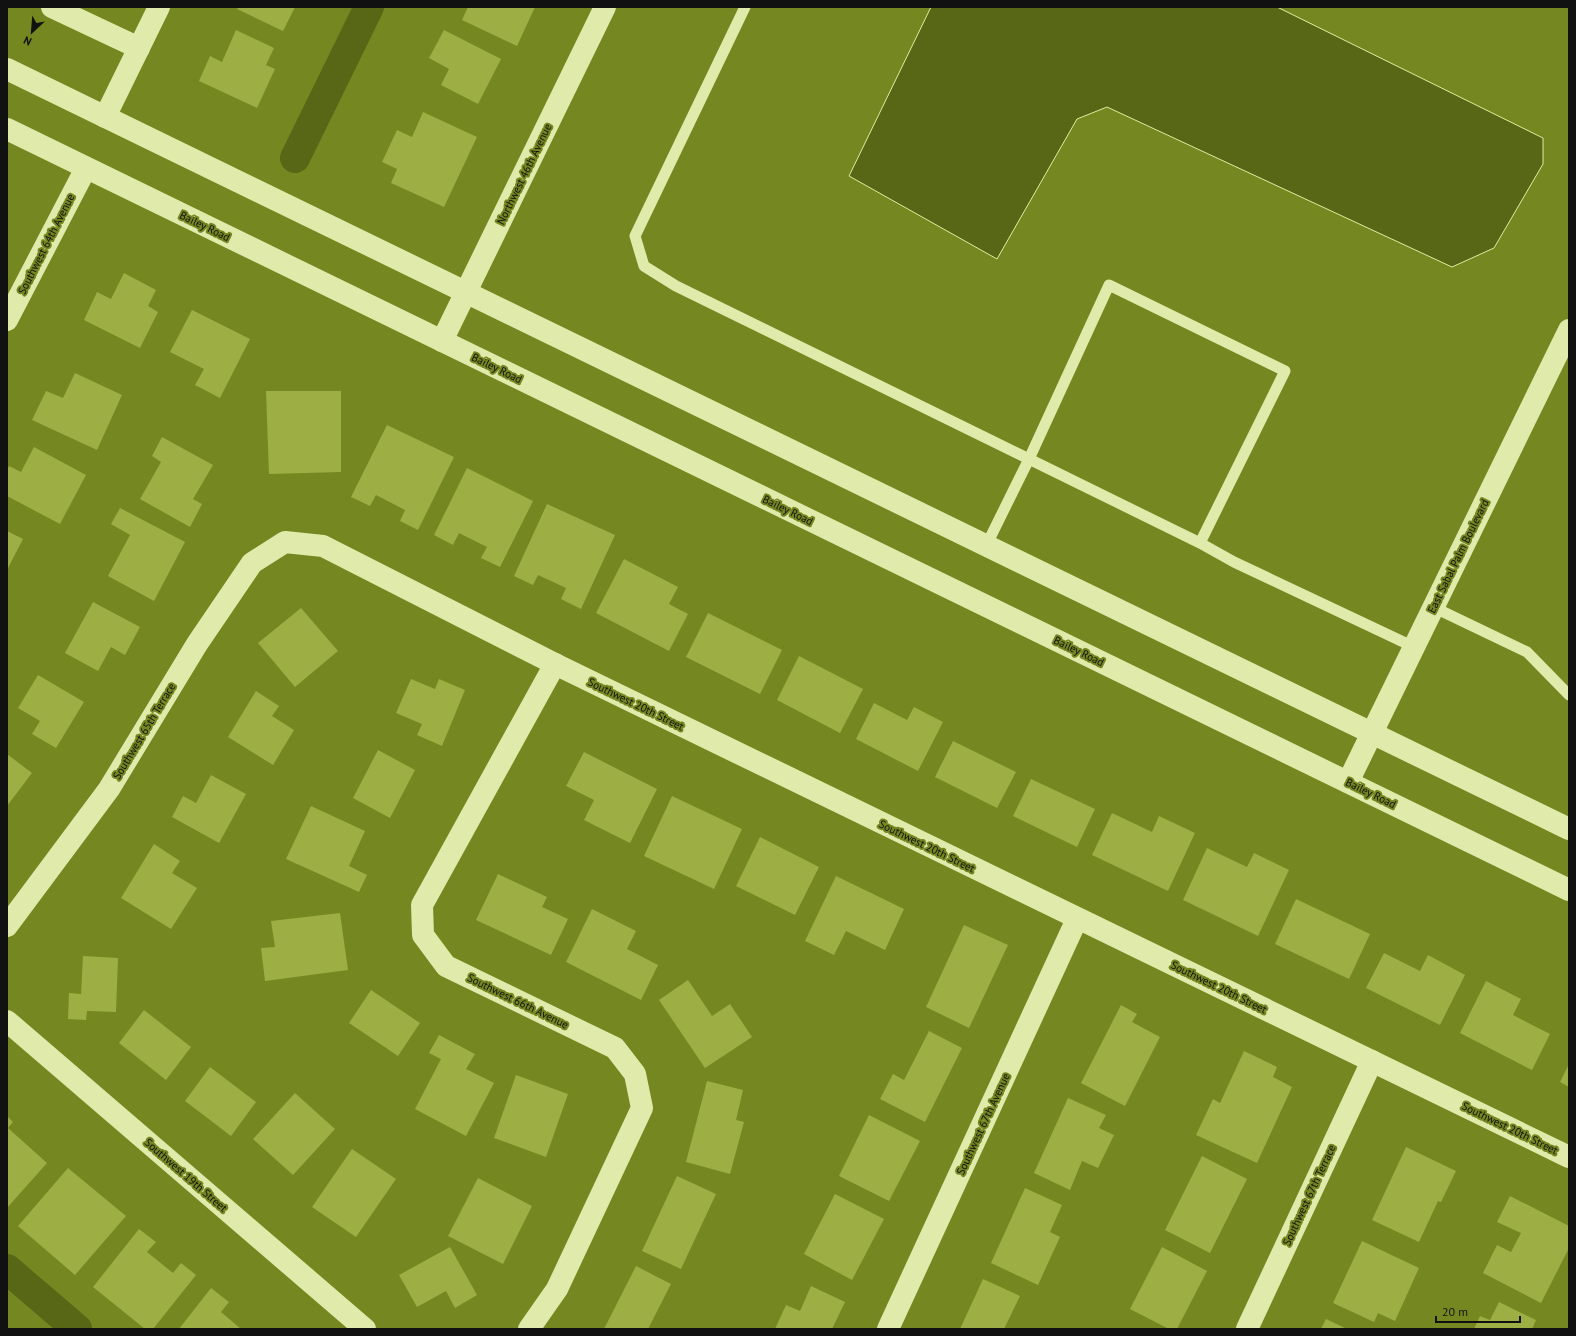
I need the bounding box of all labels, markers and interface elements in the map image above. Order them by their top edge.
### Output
north arrow [12,12,52,52]
text: N [21,33,34,49]
street label: Northwest 46th Avenue [493,121,555,227]
street label: Southwest 64th Avenue [15,191,78,297]
street label: Bailey Road [178,208,233,244]
street label: Bailey Road [470,350,525,386]
street label: Bailey Road [761,492,816,528]
street label: East Sabal Palm Boulevard [1424,497,1492,615]
street label: Bailey Road [1052,633,1107,669]
street label: Southwest 20th Street [586,675,687,733]
street label: Southwest 65th Terrace [110,680,179,782]
street label: Bailey Road [1344,775,1399,811]
street label: Southwest 20th Street [877,817,978,875]
street label: Southwest 20th Street [1169,958,1270,1016]
street label: Southwest 66th Avenue [465,970,571,1032]
street label: Southwest 67th Avenue [953,1071,1013,1177]
street label: Southwest 20th Street [1460,1099,1561,1157]
street label: Southwest 19th Street [142,1135,230,1215]
street label: Southwest 67th Terrace [1279,1142,1339,1248]
scale bar [1436,1298,1520,1324]
text: 20 m [1442,1304,1468,1319]

